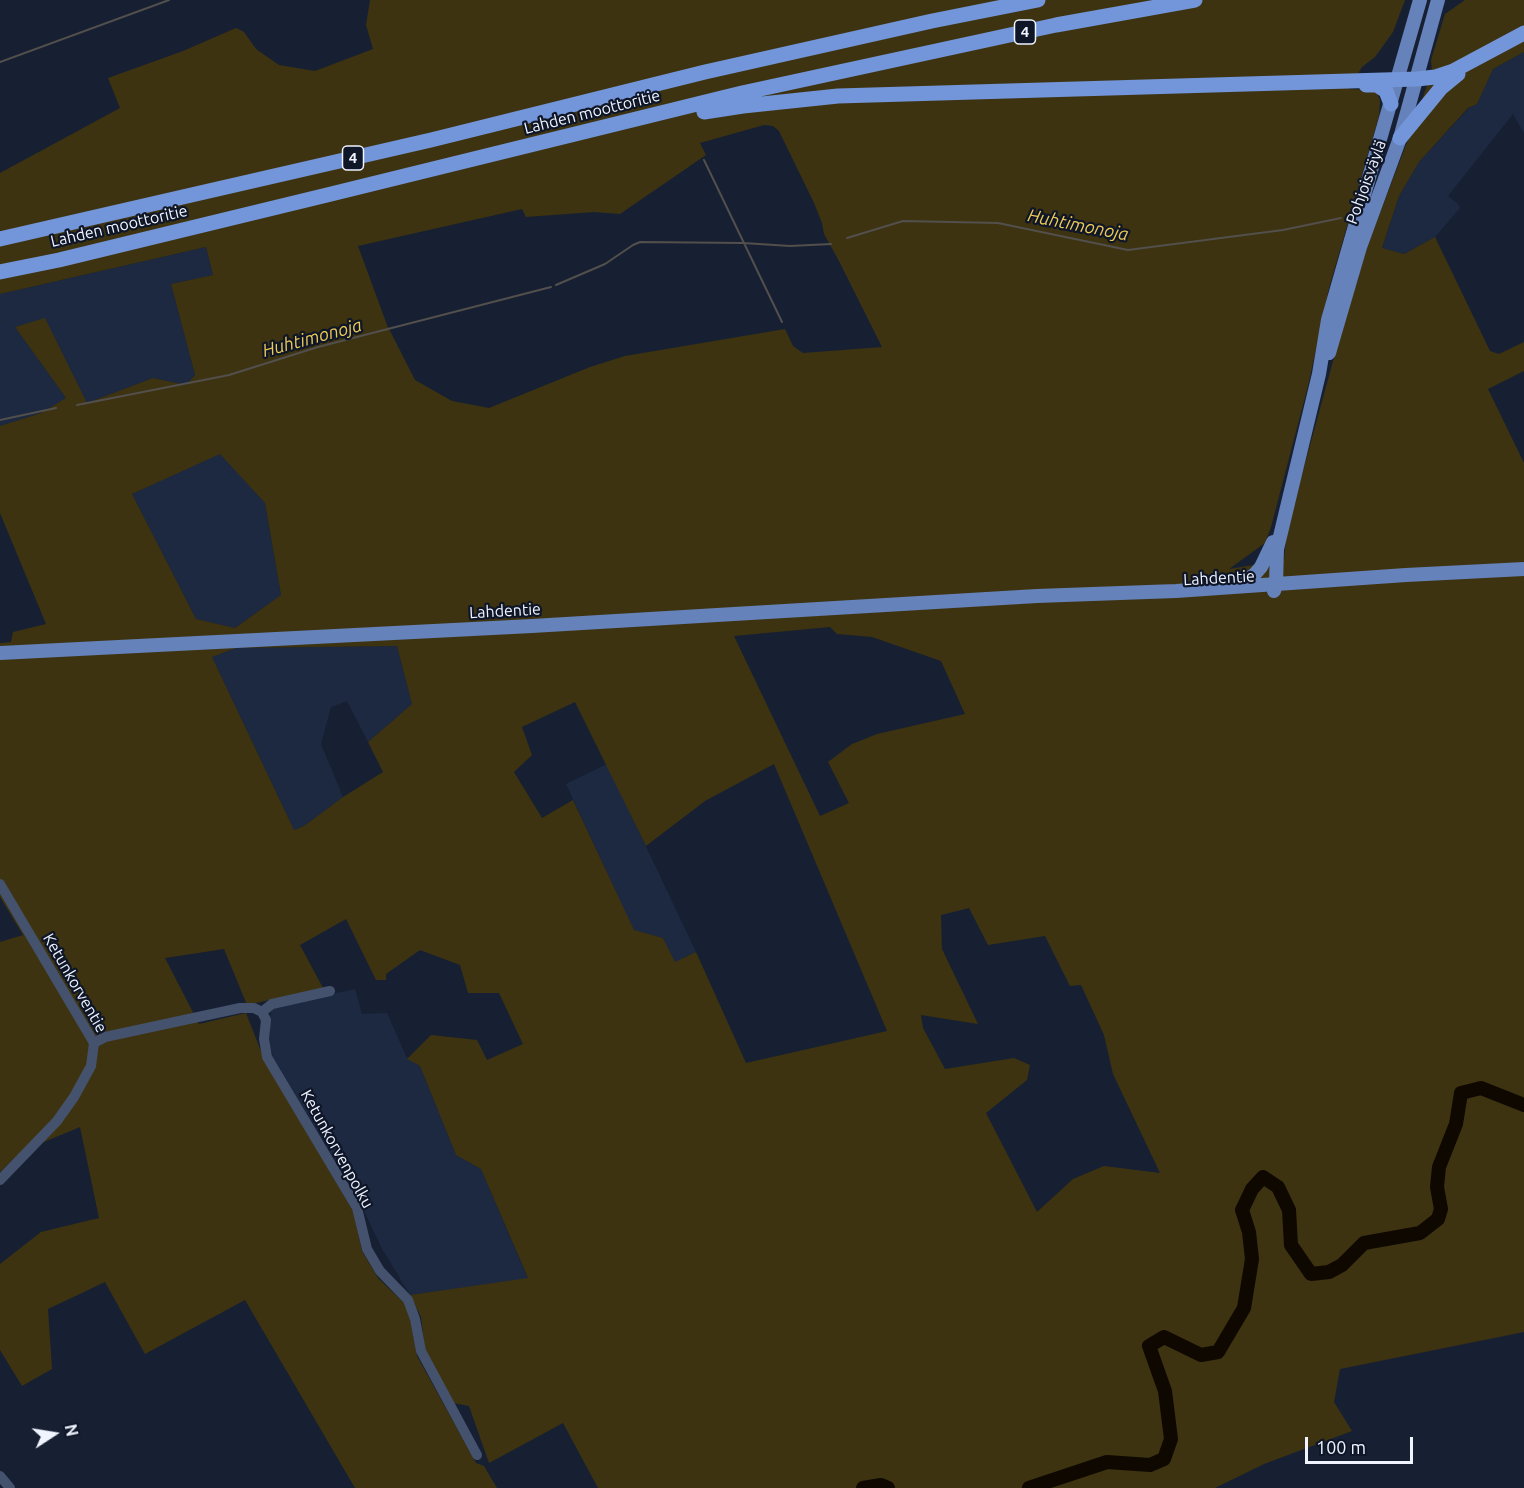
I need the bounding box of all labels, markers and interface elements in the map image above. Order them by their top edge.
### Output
road number: 4 [1014,20,1036,44]
street label: Lahden moottoritie [522,86,662,138]
street label: Pohjoisväylä [1342,137,1390,227]
road number: 4 [342,146,364,170]
street label: Lahden moottoritie [49,201,189,251]
water label: Huhtimonoja [1026,205,1130,245]
water label: Huhtimonoja [260,314,364,362]
street label: Lahdentie [1183,567,1255,589]
street label: Lahdentie [469,600,541,622]
street label: Ketunkorventie [39,930,111,1036]
street label: Ketunkorvenpolku [297,1086,377,1212]
north arrow [24,1404,84,1464]
text: N [62,1423,82,1438]
scale bar [1308,1425,1416,1463]
text: 100 m [1316,1437,1366,1457]

